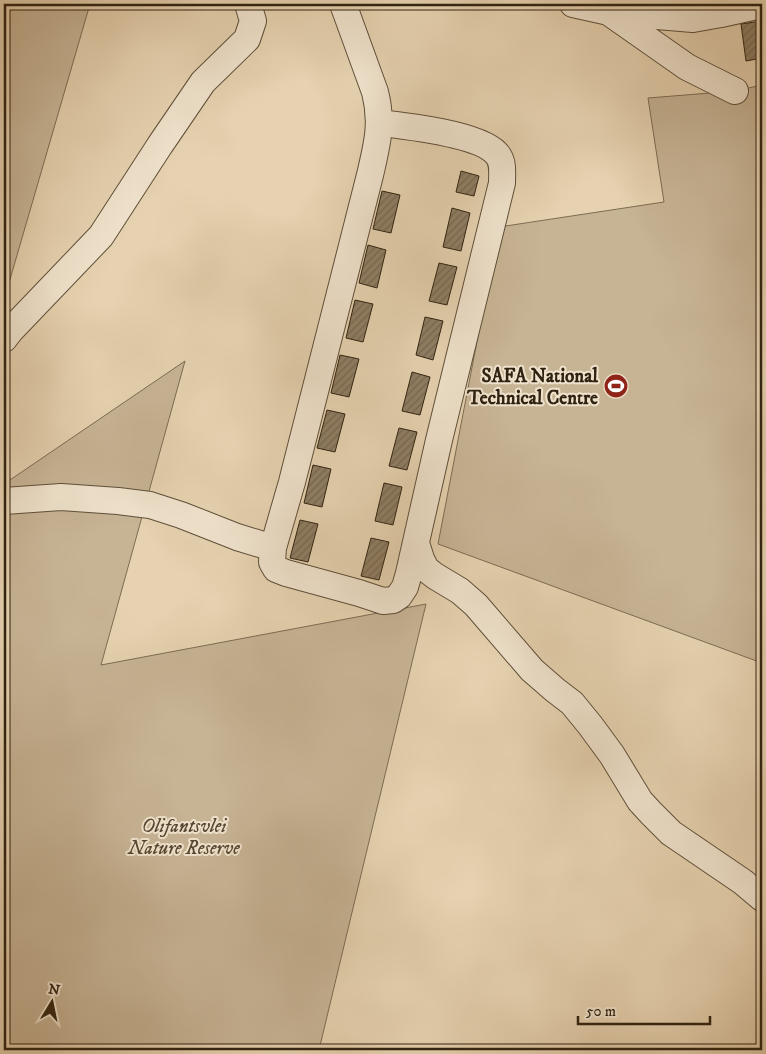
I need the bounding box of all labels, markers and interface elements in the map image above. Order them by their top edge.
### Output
place label: SAFA National Technical Centre [466,365,598,410]
sports icon: SAFA National Technical Centre [603,373,629,399]
park label: Olifantsvlei Nature Reserve [127,815,240,860]
north arrow [28,976,78,1026]
text: N [47,980,62,1000]
scale bar [578,994,711,1026]
text: 50 m [586,1002,616,1021]

